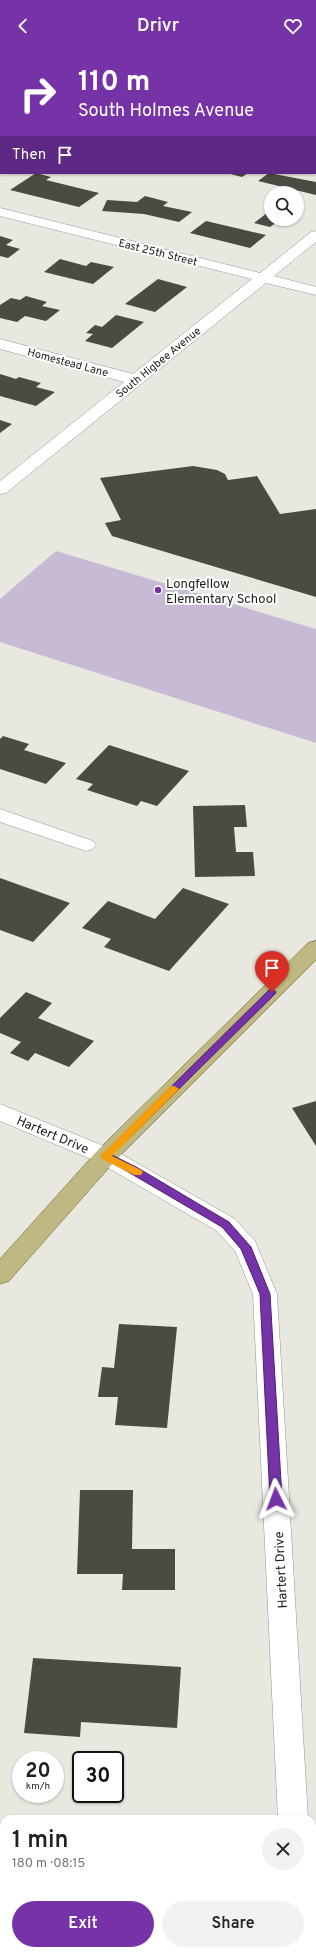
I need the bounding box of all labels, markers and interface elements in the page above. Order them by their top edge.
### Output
icon: back [12,15,34,37]
text: Drivr [137,15,179,38]
icon: heart [282,15,304,37]
text: 110 m [78,65,150,101]
icon: right [12,68,64,120]
text: South Holmes Avenue [78,100,254,123]
icon: arrive [54,144,76,166]
text: Then [12,146,46,165]
map controls [264,186,304,226]
button: search [264,186,304,226]
street label: East 25th Street [117,236,199,270]
street label: South Higbee Avenue [113,324,204,401]
street label: Homestead Lane [26,345,110,381]
place label: Longfellow Elementary School [166,577,276,608]
marker: Longfellow Elementary School [153,585,163,595]
pin [255,951,289,992]
icon: arrive [261,957,283,979]
street label: Hartert Drive [14,1113,91,1158]
position arrow [255,1478,297,1520]
street label: Hartert Drive [272,1531,292,1609]
speed limit sign: 30 [72,1751,124,1803]
text: 20 [25,1759,51,1785]
text: km/h [26,1780,50,1793]
text: 1 min [12,1826,69,1856]
button: close [262,1828,304,1870]
text: 180 m · 08:15 [12,1856,85,1872]
button: Exit [12,1901,154,1947]
button: Share [162,1901,304,1947]

